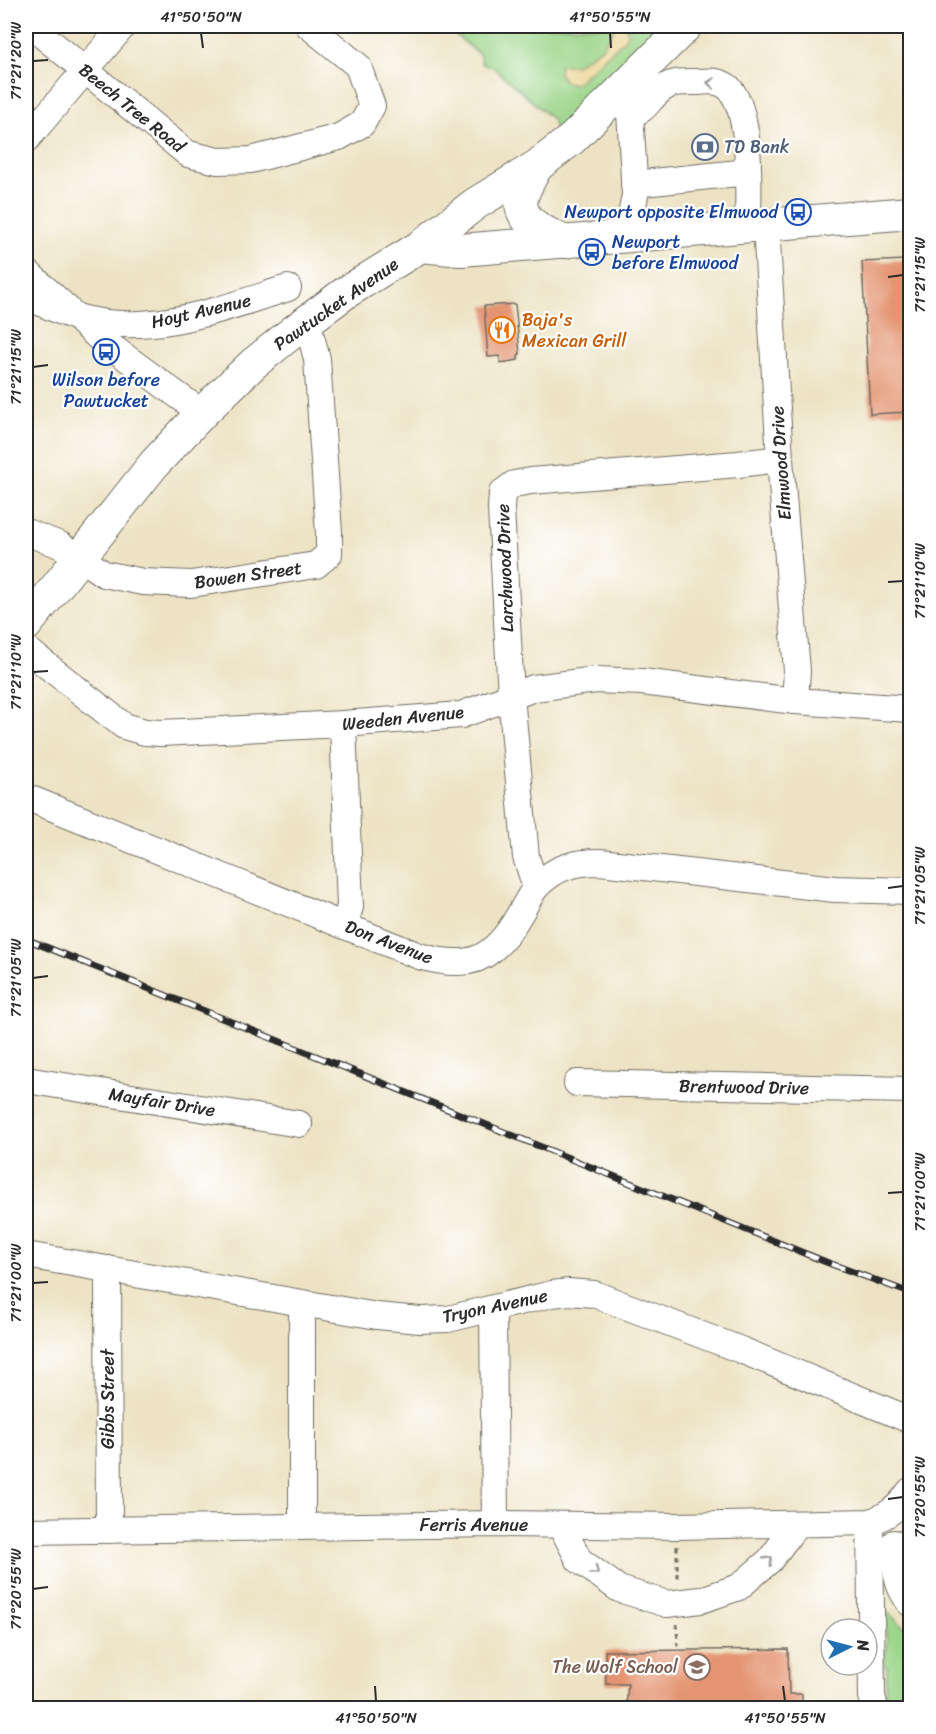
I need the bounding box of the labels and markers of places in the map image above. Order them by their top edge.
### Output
place label: TD Bank [724,131,790,163]
bank icon: TD Bank [690,132,720,162]
place label: Newport opposite Elmwood [565,196,780,228]
bus stop icon: Newport opposite Elmwood [783,197,813,227]
place label: Newport before Elmwood [612,226,739,279]
bus stop icon: Newport before Elmwood [577,237,607,267]
place label: Baja's Mexican Grill [522,304,627,357]
restaurant icon: Baja's Mexican Grill [487,315,517,345]
bus stop icon: Wilson before Pawtucket [91,337,121,367]
place label: Wilson before Pawtucket [52,364,160,417]
place label: The Wolf School [552,1651,679,1683]
school or university icon: The Wolf School [682,1652,712,1682]

